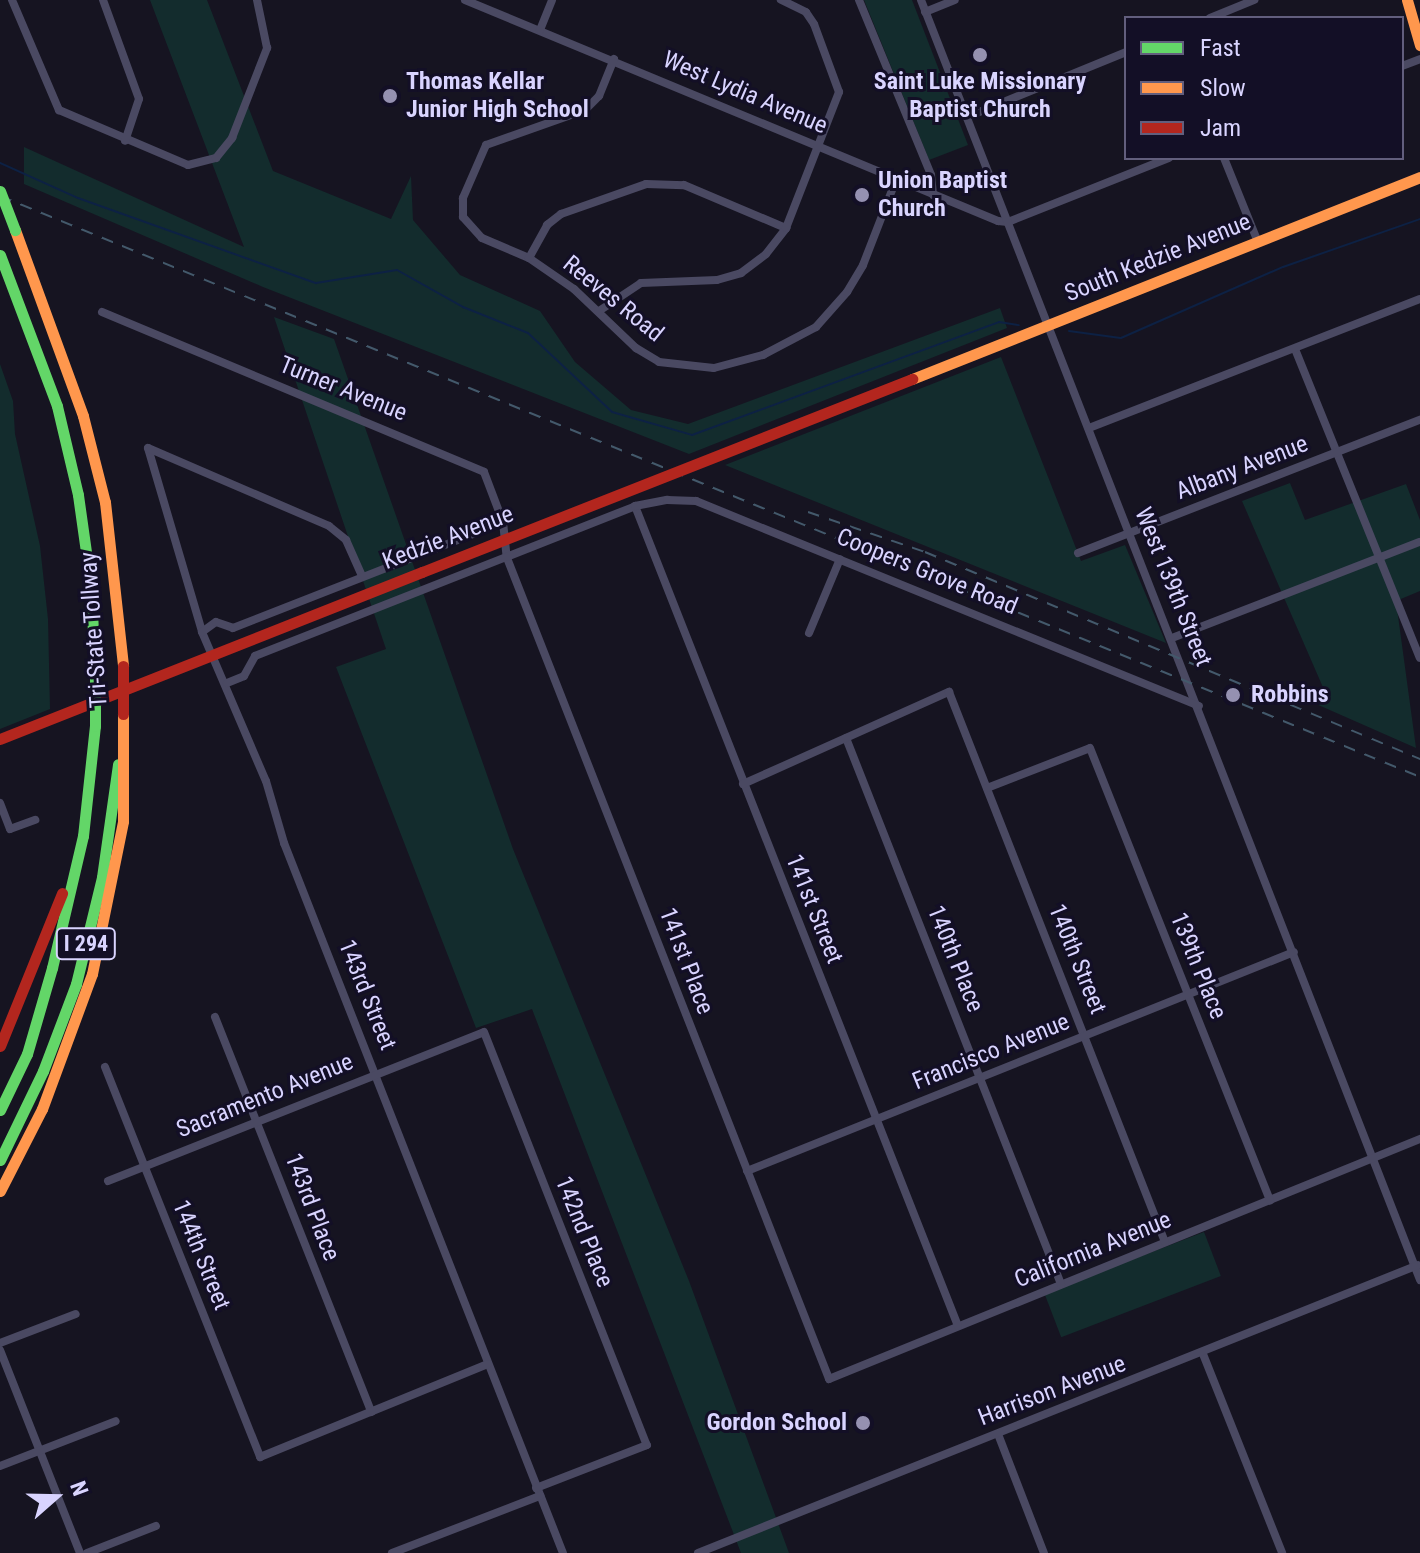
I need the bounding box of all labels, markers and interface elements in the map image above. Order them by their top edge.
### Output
legend [1124,16,1404,160]
text: Fast [1200,34,1241,62]
street label: West Lydia Avenue [658,45,832,141]
marker: Saint Luke Missionary Baptist Church [971,46,989,64]
place label: Thomas Kellar Junior High School [406,68,589,124]
place label: Saint Luke Missionary Baptist Church [874,68,1086,124]
text: Slow [1200,74,1246,102]
marker: Thomas Kellar Junior High School [381,87,399,105]
text: Jam [1200,114,1241,142]
place label: Union Baptist Church [878,167,1007,223]
marker: Union Baptist Church [853,186,871,204]
street label: South Kedzie Avenue [1061,208,1255,308]
street label: Reeves Road [557,250,669,348]
street label: Turner Avenue [275,350,411,428]
street label: Albany Avenue [1172,430,1312,506]
street label: Kedzie Avenue [378,500,518,576]
street label: West 139th Street [1128,503,1218,671]
street label: Coopers Grove Road [832,523,1022,621]
street label: Tri-State Tollway [74,551,114,709]
place label: Robbins [1251,681,1329,709]
marker: Robbins [1222,684,1244,706]
street label: 141st Street [779,850,849,968]
street label: 140th Street [1042,900,1112,1018]
street label: 140th Place [921,902,989,1016]
street label: 141st Place [653,904,719,1018]
street label: 139th Place [1164,909,1232,1023]
road number: I 294 [54,926,118,962]
street label: 143rd Street [332,936,402,1054]
street label: Francisco Avenue [908,1007,1074,1097]
street label: Sacramento Avenue [173,1047,357,1145]
street label: 143rd Place [278,1149,346,1265]
street label: 142nd Place [549,1172,619,1292]
street label: 144th Street [166,1196,236,1314]
street label: California Avenue [1011,1205,1175,1295]
street label: Harrison Avenue [974,1350,1130,1432]
place label: Gordon School [706,1409,847,1437]
marker: Gordon School [854,1414,872,1432]
north arrow [16,1457,96,1537]
text: N [65,1478,93,1499]

